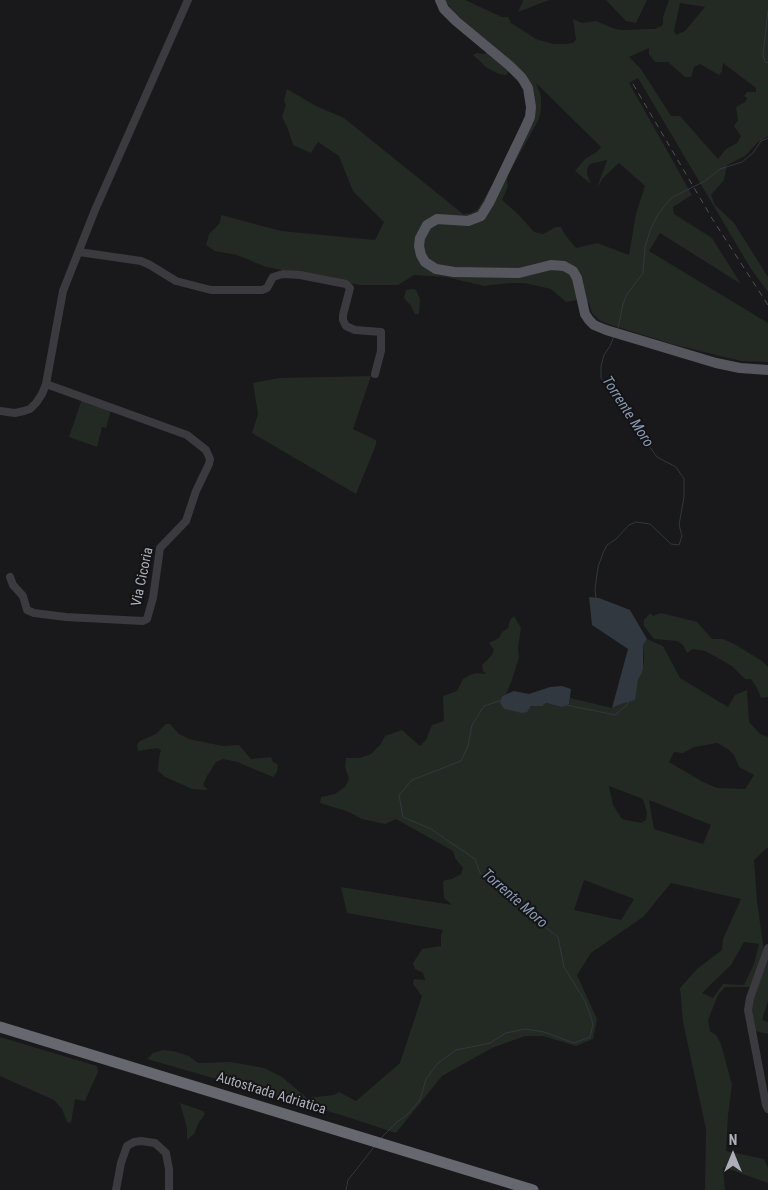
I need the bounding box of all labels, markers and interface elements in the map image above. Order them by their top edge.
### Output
water label: Torrente Moro [597,373,657,451]
street label: Via Cicoria [129,546,157,608]
water label: Torrente Moro [477,866,551,932]
street label: Autostrada Adriatica [214,1069,328,1119]
north arrow [708,1130,758,1180]
text: N [729,1132,737,1148]

